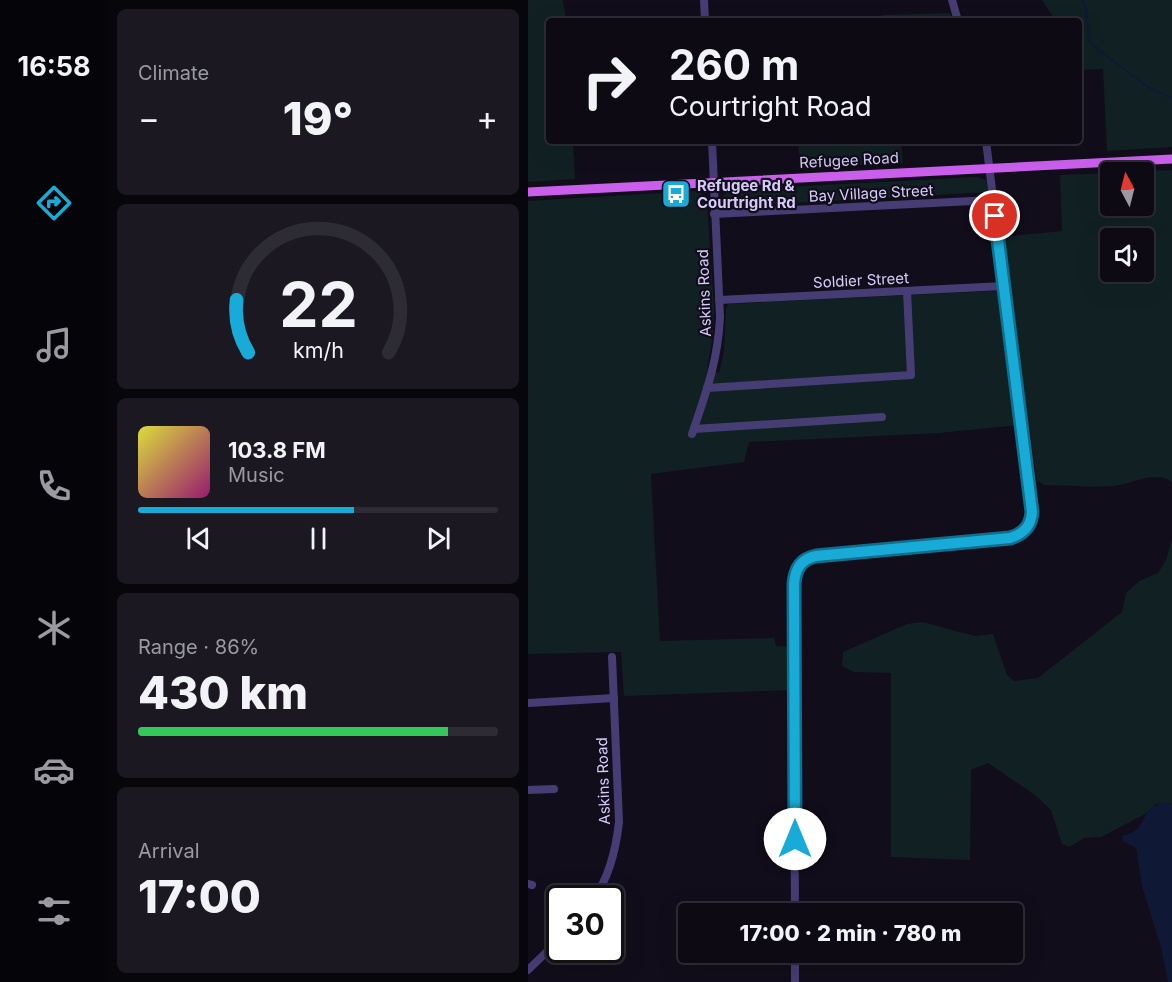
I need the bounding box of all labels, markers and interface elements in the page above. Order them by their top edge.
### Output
text: 260 m [669,39,799,90]
icon: right [570,42,648,120]
text: 16:58 [17,50,91,83]
text: Climate [138,61,209,85]
text: Courtright Road [669,90,872,123]
text: 19° [283,91,353,146]
text: − [138,98,160,138]
text: + [476,98,498,138]
street label: Refugee Road [799,148,899,172]
north arrow [1100,162,1154,216]
map controls [1100,162,1154,282]
place label: Refugee Rd & Courtright Rd [697,176,796,212]
bus stop icon: Refugee Rd & Courtright Rd [660,178,692,210]
street label: Bay Village Street [808,180,934,206]
icon: directions [33,182,75,224]
pin [969,190,1020,241]
icon: arrive [978,199,1011,232]
button: sound [1100,228,1154,282]
street label: Askins Road [693,249,715,337]
text: 22 [279,268,357,343]
street label: Soldier Street [813,268,910,292]
icon: music [33,324,75,366]
text: km/h [293,338,343,364]
text: 103.8 FM [228,437,326,463]
text: Music [228,463,285,487]
icon: phone [33,465,75,507]
icon: previous [182,522,215,555]
icon: pause [302,522,335,555]
icon: next [422,522,455,555]
icon: climate [33,607,75,649]
text: Range · 86% [138,635,259,659]
text: 430 km [138,665,308,720]
street label: Askins Road [592,737,614,825]
icon: car [33,749,75,791]
position arrow [763,807,827,871]
text: Arrival [138,839,200,863]
text: 17:00 [138,869,261,924]
speed limit sign: 30 [546,885,624,963]
icon: filters [33,890,75,932]
text: 17:00 · 2 min · 780 m [740,920,961,946]

